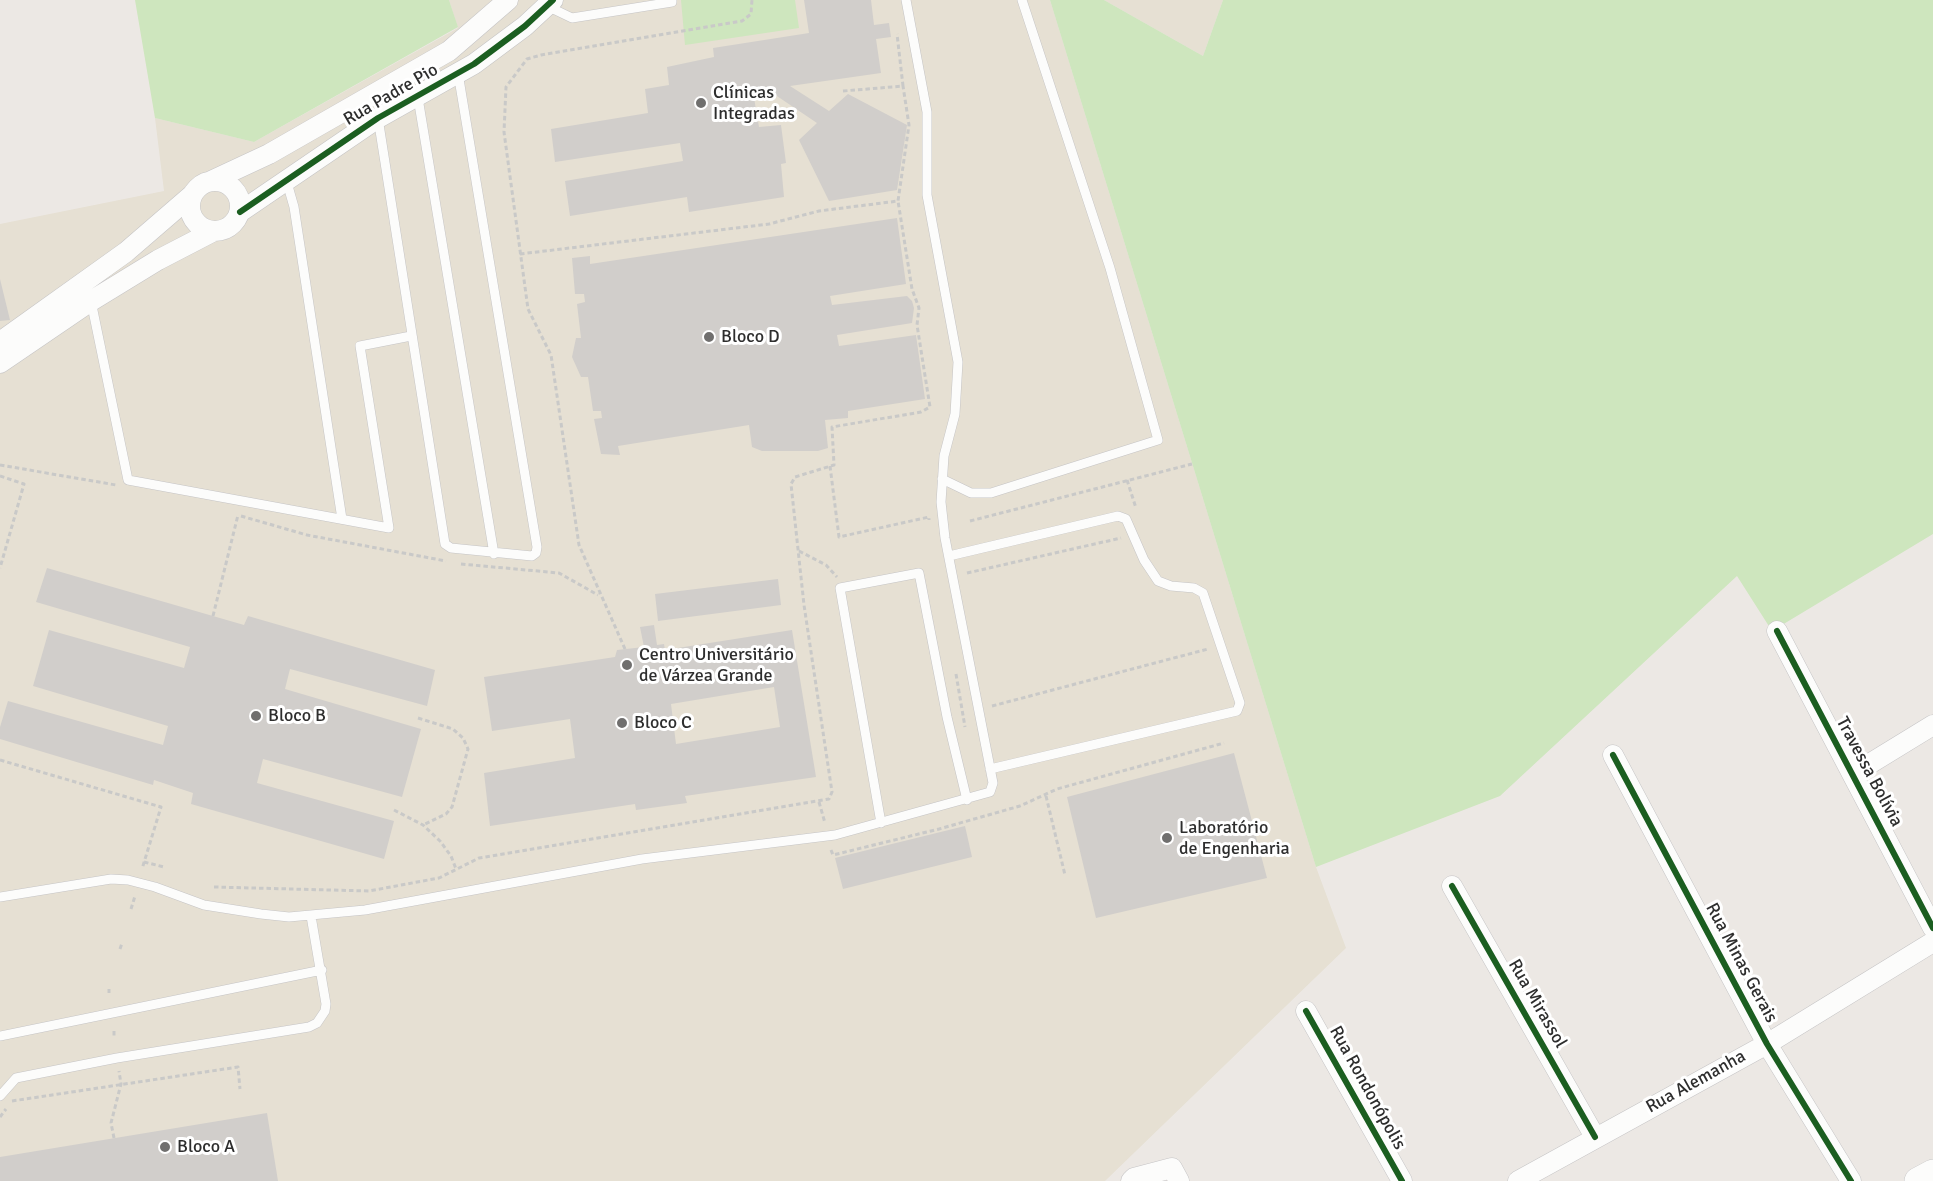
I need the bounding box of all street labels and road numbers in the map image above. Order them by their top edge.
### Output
street label: Rua Padre Pio [340,59,442,131]
street label: Travessa Bolívia [1831,713,1907,831]
street label: Rua Minas Gerais [1700,899,1782,1027]
street label: Rua Mirassol [1503,956,1571,1052]
street label: Rua Rondonópolis [1324,1022,1410,1154]
street label: Rua Alemanha [1642,1046,1750,1118]

